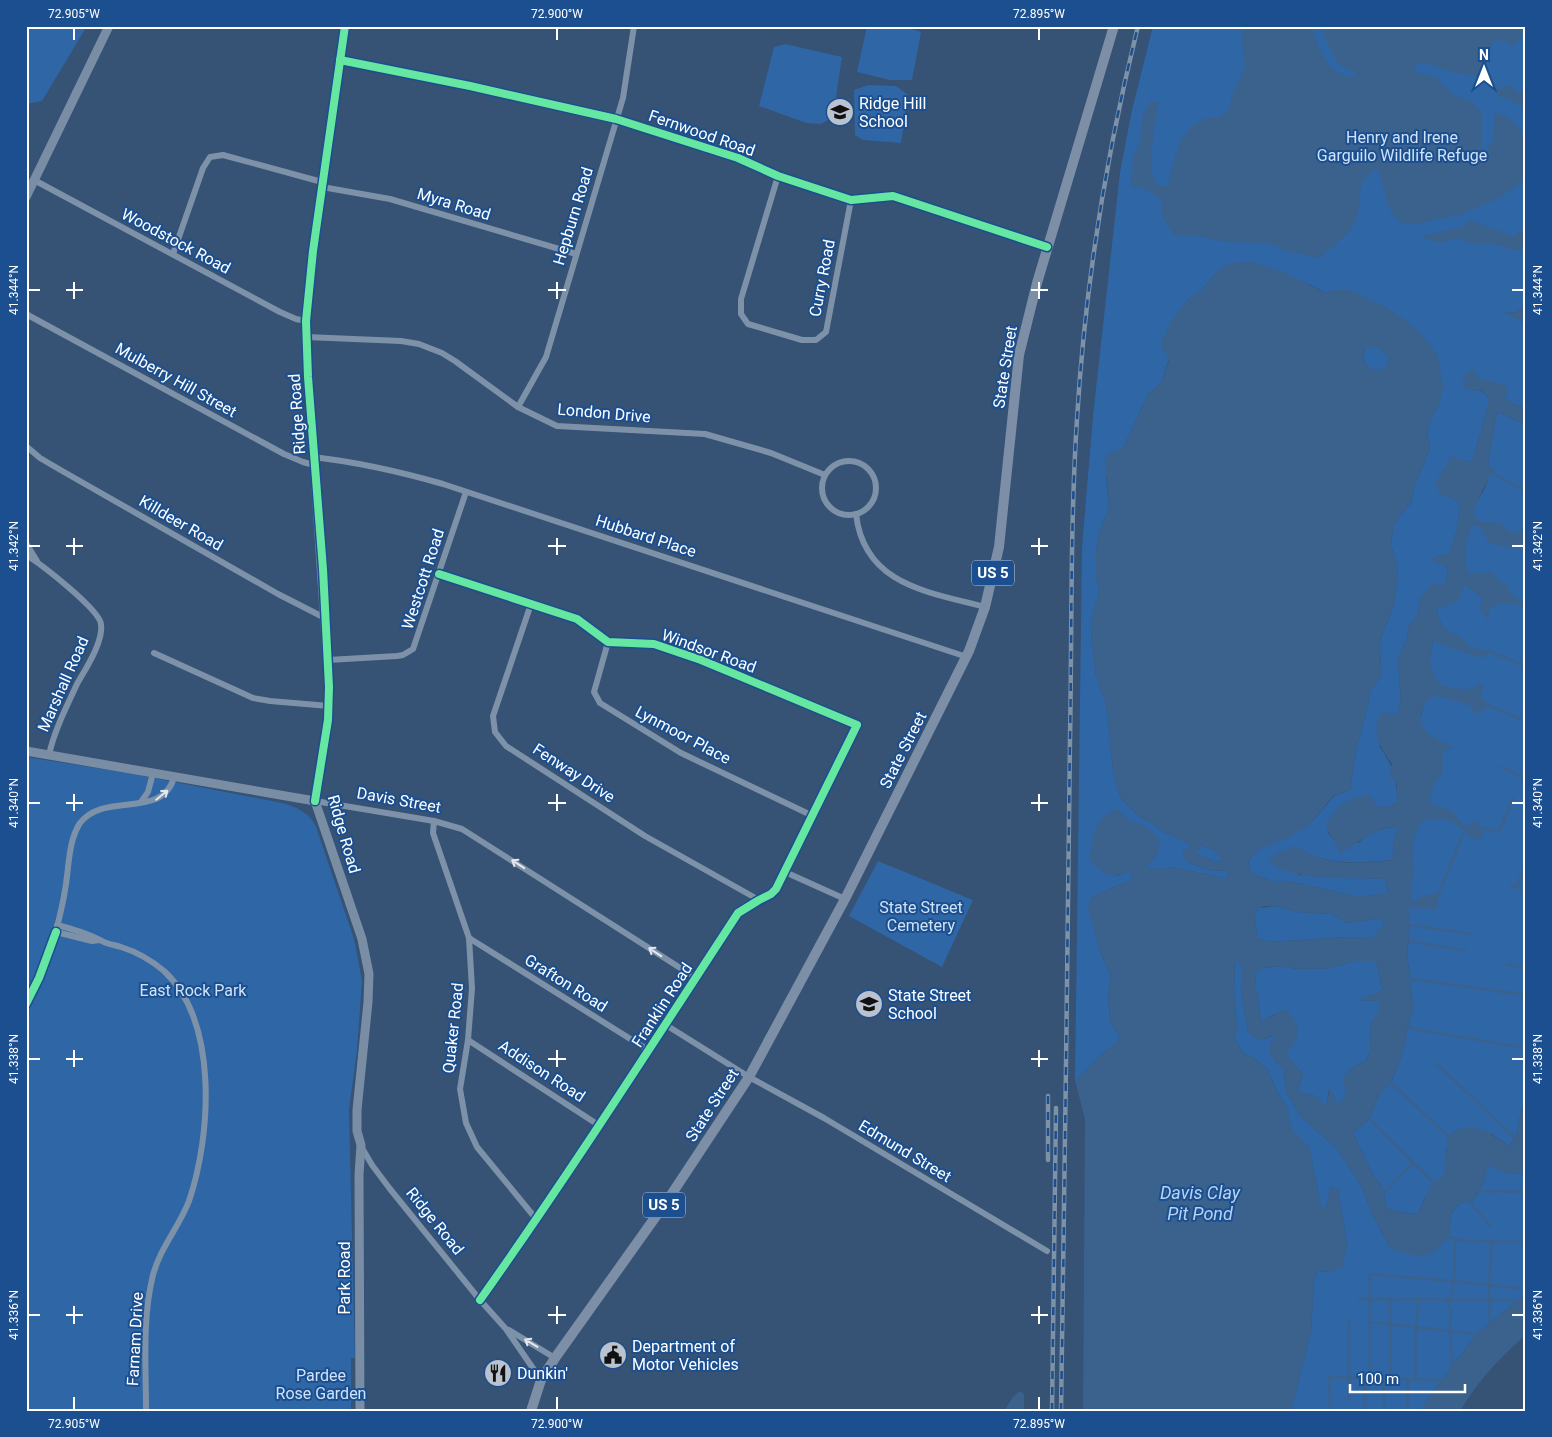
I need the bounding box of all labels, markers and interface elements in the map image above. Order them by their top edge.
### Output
text: 72.905°W [48,7,100,21]
text: 72.900°W [531,7,583,21]
text: 72.895°W [1013,7,1065,21]
north arrow [1460,42,1510,92]
text: N [1479,47,1489,63]
place label: Ridge Hill School [859,94,926,131]
school or university icon: Ridge Hill School [825,97,855,127]
street label: Fernwood Road [646,106,758,160]
park label: Henry and Irene Garguilo Wildlife Refuge [1317,128,1487,165]
street label: Hepburn Road [549,165,597,267]
street label: Myra Road [415,184,493,224]
street label: Woodstock Road [118,204,234,278]
street label: Curry Road [805,238,839,318]
text: 41.344°N [7,265,21,315]
text: 41.344°N [1531,265,1545,315]
street label: State Street [989,324,1021,410]
street label: Mulberry Hill Street [112,339,240,421]
street label: Ridge Road [285,373,309,455]
street label: London Drive [557,399,651,427]
street label: Killdeer Road [136,491,226,555]
street label: Hubbard Place [593,511,699,561]
text: 41.342°N [7,521,21,571]
text: 41.342°N [1531,521,1545,571]
street label: Westcott Road [398,526,448,632]
road number: US 5 [972,560,1014,586]
street label: Windsor Road [659,625,759,677]
street label: Marshall Road [34,633,92,735]
street label: Lynmoor Place [632,702,734,768]
street label: State Street [876,709,930,791]
street label: Fenway Drive [529,739,619,807]
text: 41.340°N [7,778,21,828]
text: 41.340°N [1531,778,1545,828]
street label: Davis Street [355,783,443,817]
one-way arrow [155,789,168,800]
street label: Ridge Road [324,792,364,876]
one-way arrow [512,858,526,868]
park label: State Street Cemetery [879,898,963,935]
one-way arrow [648,946,662,957]
street label: Grafton Road [521,950,611,1016]
street label: Franklin Road [628,959,696,1051]
park label: East Rock Park [140,981,247,1000]
street label: Quaker Road [439,982,467,1074]
place label: State Street School [888,986,971,1023]
school or university icon: State Street School [854,989,884,1019]
text: 41.338°N [7,1034,21,1084]
text: 41.338°N [1531,1034,1545,1084]
street label: Addison Road [495,1036,589,1106]
street label: State Street [681,1065,743,1145]
street label: Edmund Street [855,1116,955,1186]
water label: Davis Clay Pit Pond [1160,1182,1241,1224]
street label: Ridge Road [402,1184,468,1258]
road number: US 5 [643,1192,685,1218]
street label: Park Road [335,1242,354,1314]
text: 41.336°N [7,1290,21,1340]
text: 41.336°N [1531,1290,1545,1340]
street label: Farnam Drive [123,1291,147,1387]
place label: Department of Motor Vehicles [632,1337,739,1374]
one-way arrow [524,1338,538,1348]
public building icon: Department of Motor Vehicles [598,1340,628,1370]
restaurant icon: Dunkin' [483,1358,513,1388]
scale bar [1350,1362,1464,1394]
place label: Dunkin' [517,1364,568,1383]
park label: Pardee Rose Garden [276,1366,366,1403]
text: 100 m [1357,1370,1399,1388]
text: 72.905°W [48,1417,100,1431]
text: 72.900°W [531,1417,583,1431]
text: 72.895°W [1013,1417,1065,1431]

